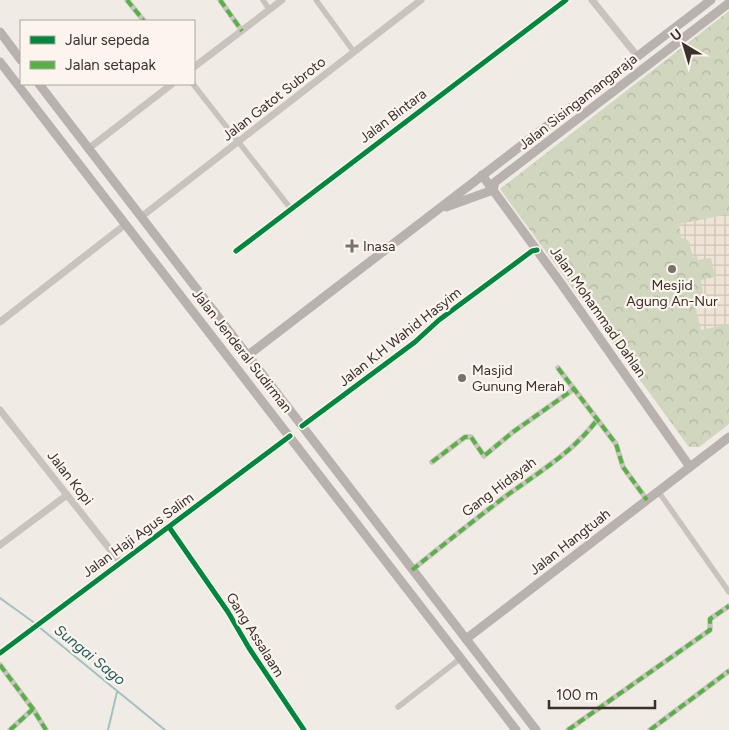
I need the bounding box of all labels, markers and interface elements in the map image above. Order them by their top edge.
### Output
legend [20,20,195,85]
north arrow [659,20,709,70]
text: U [667,25,685,45]
text: Jalur sepeda [65,31,150,49]
street label: Jalan Sisingamangaraja [515,50,641,154]
street label: Jalan Gatot Subroto [219,53,329,145]
text: Jalan setapak [65,56,156,74]
street label: Jalan Bintara [356,85,430,147]
place label: Inasa [363,238,395,255]
marker: Inasa [345,239,359,253]
street label: Jalan Mohammad Dahlan [546,243,650,381]
marker: Mesjid Agung An-Nur [666,263,678,275]
place label: Mesjid Agung An-Nur [626,277,718,310]
street label: Jalan K.H Wahid Hasyim [335,284,465,390]
street label: Jalan Jenderal Sudirman [188,286,296,416]
place label: Masjid Gunung Merah [472,362,565,395]
marker: Masjid Gunung Merah [456,372,468,384]
street label: Jalan Kopi [44,448,96,508]
street label: Gang Hidayah [459,453,540,520]
street label: Jalan Haji Agus Salim [79,489,197,581]
street label: Jalan Hangtuah [526,505,614,579]
street label: Gang Assalaam [222,590,288,680]
water label: Sungai Sago [51,621,129,689]
scale bar [549,678,655,710]
text: 100 m [556,686,598,704]

